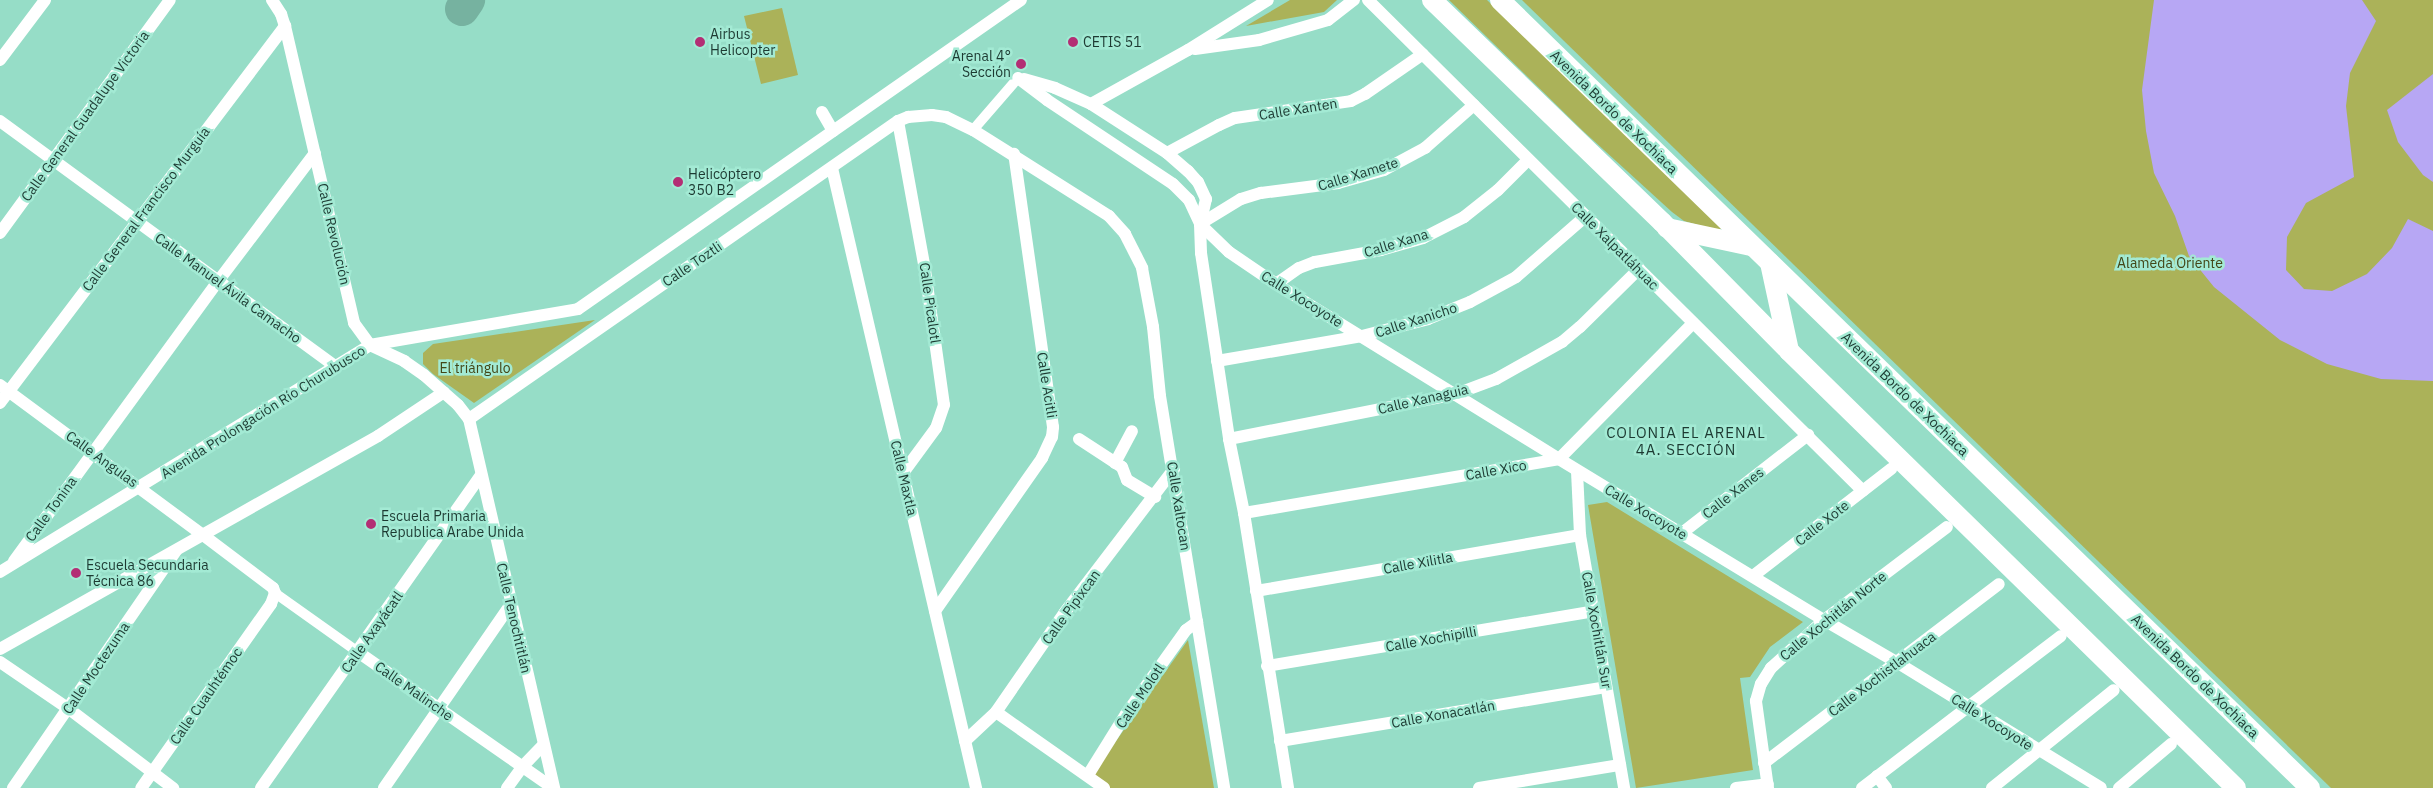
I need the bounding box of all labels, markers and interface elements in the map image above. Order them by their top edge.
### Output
place label: Airbus Helicopter [710,26,775,58]
street label: Calle General Guadalupe Victoria [17,27,153,205]
place label: CETIS 51 [1083,34,1142,50]
marker: Airbus Helicopter [694,36,706,48]
marker: CETIS 51 [1067,36,1079,48]
street label: Avenida Bordo de Xochiaca [1547,47,1681,177]
place label: Arenal 4° Sección [952,48,1011,80]
marker: Arenal 4° Sección [1015,58,1027,70]
street label: Calle Xanten [1258,95,1338,123]
street label: Calle General Francisco Murguía [79,124,213,294]
street label: Calle Xamete [1316,154,1400,194]
place label: Helicóptero 350 B2 [688,166,761,198]
marker: Helicóptero 350 B2 [672,176,684,188]
street label: Calle Revolución [314,182,354,286]
street label: Calle Xalpatláhuac [1568,199,1662,293]
street label: Calle Xana [1362,225,1430,261]
street label: Calle Manuel Ávila Camacho [152,229,304,347]
street label: Calle Toztli [659,238,725,290]
park label: Alameda Oriente [2117,255,2223,271]
street label: Calle Picalotl [916,261,944,345]
street label: Calle Xocoyote [1258,267,1346,331]
street label: Calle Xanicho [1373,299,1459,341]
street label: Avenida Bordo de Xochiaca [1838,329,1972,459]
street label: Avenida Prolongación Río Churubusco [158,342,368,482]
street label: Calle Acitli [1034,351,1060,419]
park label: El triángulo [439,360,511,376]
street label: Calle Xanaguia [1376,380,1470,418]
district label: COLONIA EL ARENAL 4A. SECCIÓN [1604,423,1768,458]
street label: Calle Angulas [63,427,141,491]
street label: Calle Maxtla [887,439,921,517]
street label: Calle Xico [1464,456,1528,484]
street label: Calle Xaltocan [1164,460,1194,552]
street label: Calle Xanes [1699,464,1767,522]
street label: Calle Tonina [22,473,80,545]
street label: Calle Xocoyote [1602,481,1690,543]
street label: Calle Xote [1792,497,1852,549]
place label: Escuela Primaria Republica Arabe Unida [381,508,524,540]
marker: Escuela Primaria Republica Arabe Unida [365,518,377,530]
street label: Calle Xilitla [1382,549,1454,577]
place label: Escuela Secundaria Técnica 86 [86,557,209,590]
street label: Calle Tenochtitlán [493,561,535,675]
marker: Escuela Secundaria Técnica 86 [70,567,82,579]
street label: Calle Pipixcan [1038,567,1104,647]
street label: Calle Xochitlán Norte [1776,568,1890,664]
street label: Calle Xochitlán Sur [1578,570,1616,690]
street label: Calle Axayácatl [338,588,406,676]
street label: Avenida Bordo de Xochiaca [2128,611,2262,741]
street label: Calle Moctezuma [59,619,133,717]
street label: Calle Xochipilli [1384,623,1478,655]
street label: Calle Xochistlahuaca [1825,628,1939,720]
street label: Calle Cuauhtémoc [166,644,246,748]
street label: Calle Malinche [372,658,456,724]
street label: Calle Molotl [1112,661,1168,731]
street label: Calle Xocoyote [1948,690,2036,754]
street label: Calle Xonacatlán [1390,697,1496,731]

